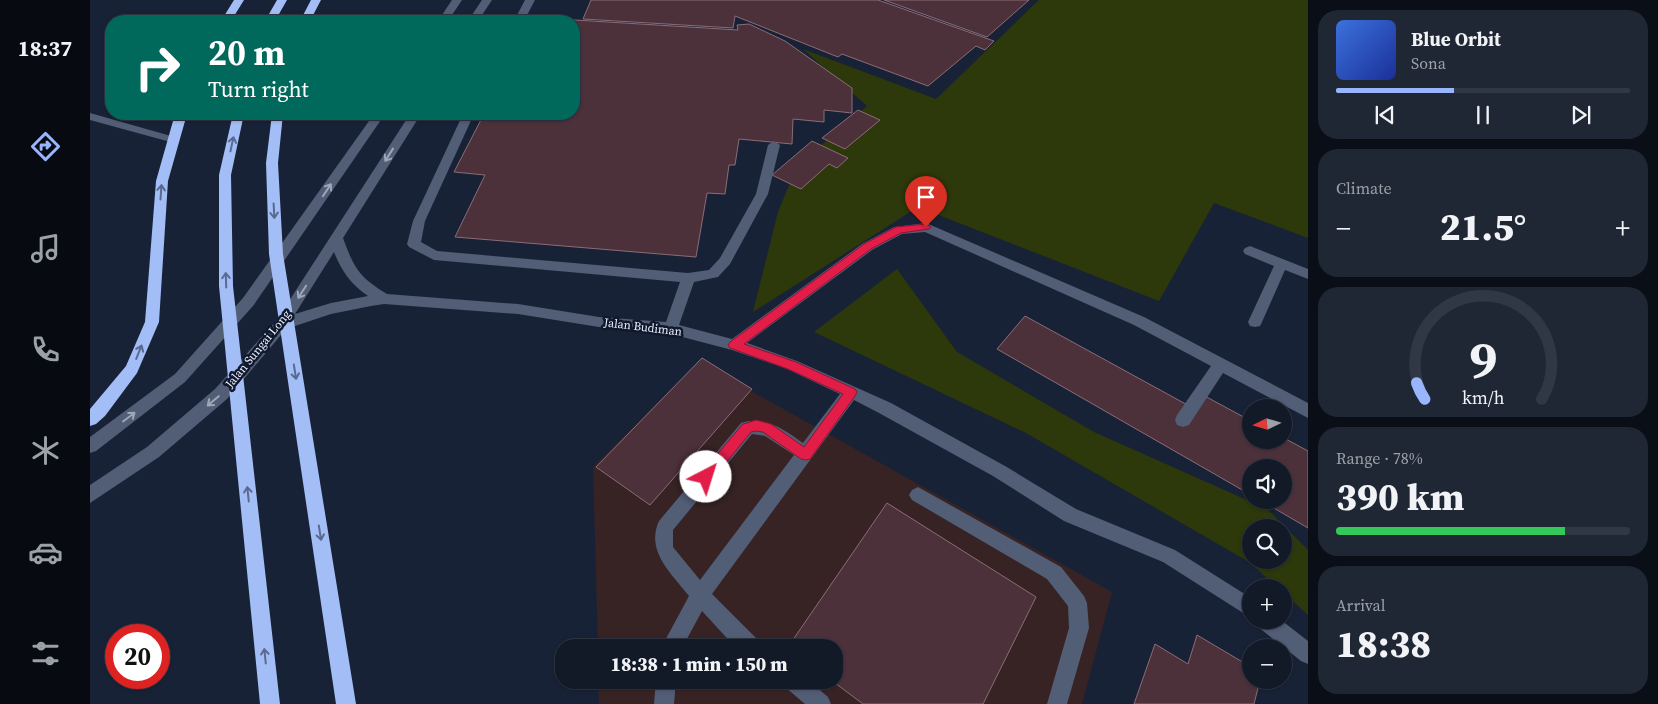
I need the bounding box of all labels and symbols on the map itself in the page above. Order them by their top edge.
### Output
one-way arrow [228,137,237,153]
one-way arrow [383,148,394,162]
pin [905,176,947,227]
one-way arrow [321,183,332,197]
one-way arrow [157,185,166,201]
one-way arrow [270,203,279,219]
one-way arrow [222,272,231,288]
one-way arrow [297,285,307,299]
street label: Jalan Sungai Long [221,307,294,392]
street label: Jalan Budiman [602,314,683,340]
one-way arrow [135,345,145,360]
one-way arrow [290,364,300,380]
one-way arrow [207,395,220,406]
north arrow [1242,399,1292,449]
one-way arrow [122,411,135,422]
position arrow [679,450,731,502]
one-way arrow [243,486,253,502]
one-way arrow [315,525,325,541]
speed limit sign: 20 [105,624,170,689]
one-way arrow [260,648,270,664]

